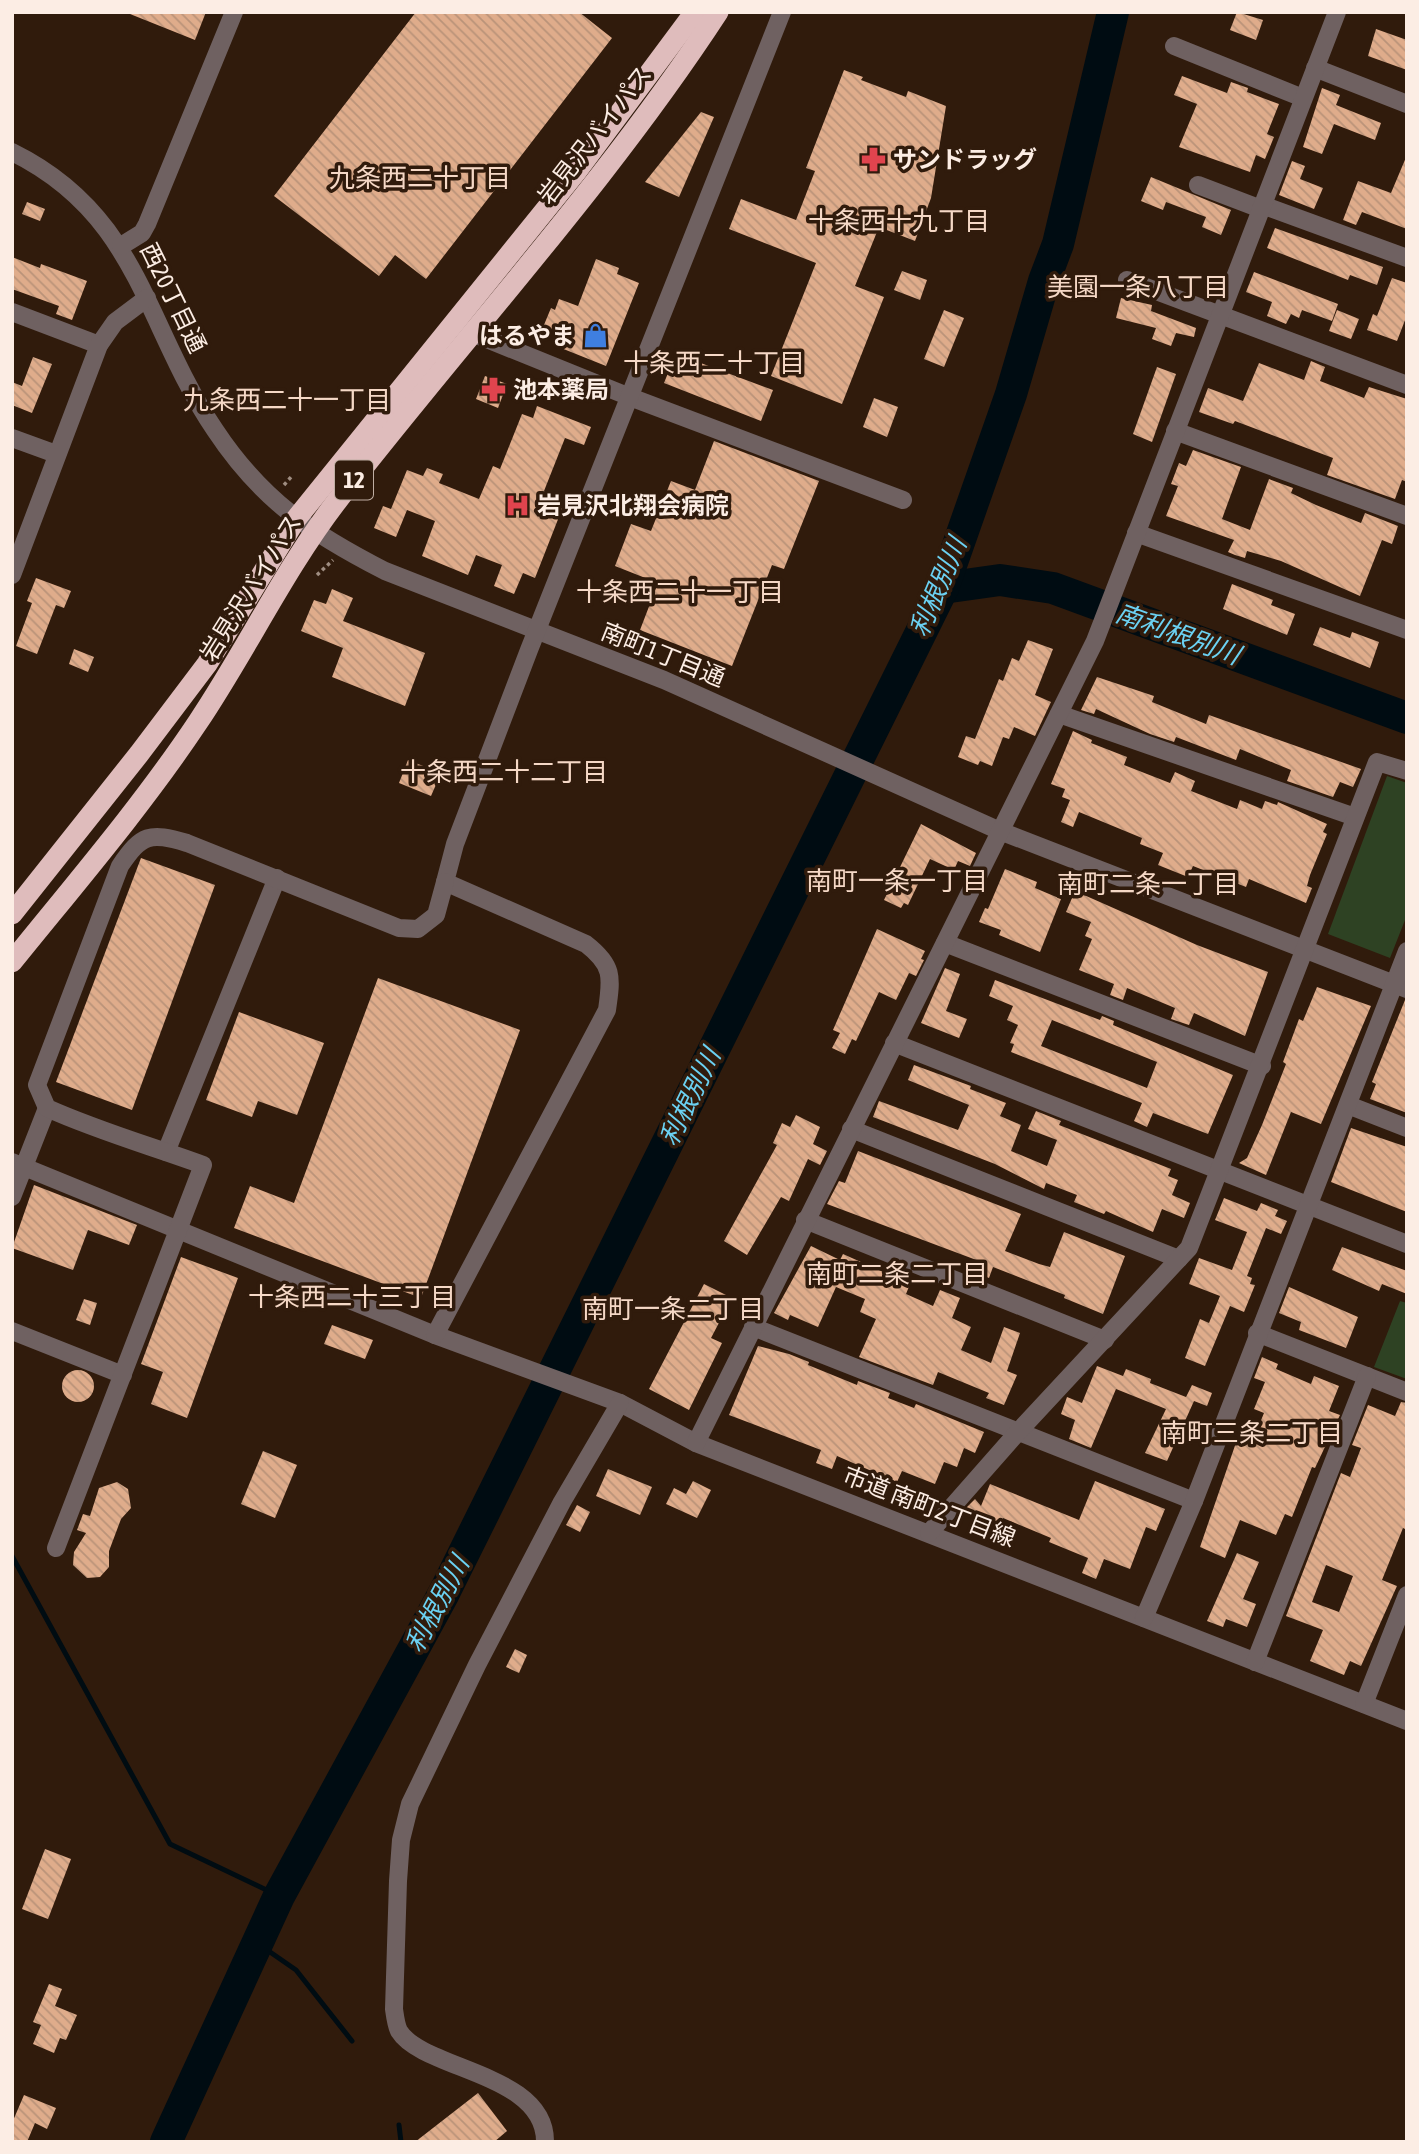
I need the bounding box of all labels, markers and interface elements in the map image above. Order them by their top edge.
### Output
street label: 岩見沢バイパス [532,60,657,209]
pharmacy icon: サンドラッグ [859,146,887,174]
place label: サンドラッグ [893,146,1037,173]
district label: 九条西二十丁目 [329,163,511,193]
district label: 十条西十九丁目 [808,206,990,236]
street label: 西20丁目通 [135,239,212,357]
district label: 美園一条八丁目 [1047,272,1229,302]
place label: はるやま [479,322,575,349]
shop icon: はるやま [581,322,609,350]
district label: 十条西二十丁目 [623,348,805,378]
pharmacy icon: 池本薬局 [479,376,507,404]
place label: 池本薬局 [513,376,609,403]
district label: 九条西二十一丁目 [183,385,391,415]
road number: 12 [335,460,373,500]
hospital icon: 岩見沢北翔会病院 [503,492,531,520]
place label: 岩見沢北翔会病院 [537,492,729,519]
street label: 岩見沢バイパス [195,510,306,666]
water label: 利根別川 [904,531,973,641]
district label: 十条西二十一丁目 [576,577,784,607]
water label: 南利根別川 [1112,598,1247,671]
street label: 南町1丁目通 [597,617,729,692]
district label: 十条西二十二丁目 [400,757,608,787]
district label: 南町一条一丁目 [806,866,988,896]
district label: 南町二条一丁目 [1057,869,1239,899]
water label: 利根別川 [654,1041,728,1150]
district label: 南町二条二丁目 [806,1259,988,1289]
district label: 十条西二十三丁目 [248,1282,456,1312]
district label: 南町一条二丁目 [582,1294,764,1324]
district label: 南町三条二丁目 [1161,1418,1343,1448]
street label: 市道 南町2丁目線 [839,1461,1019,1552]
water label: 利根別川 [399,1548,476,1657]

